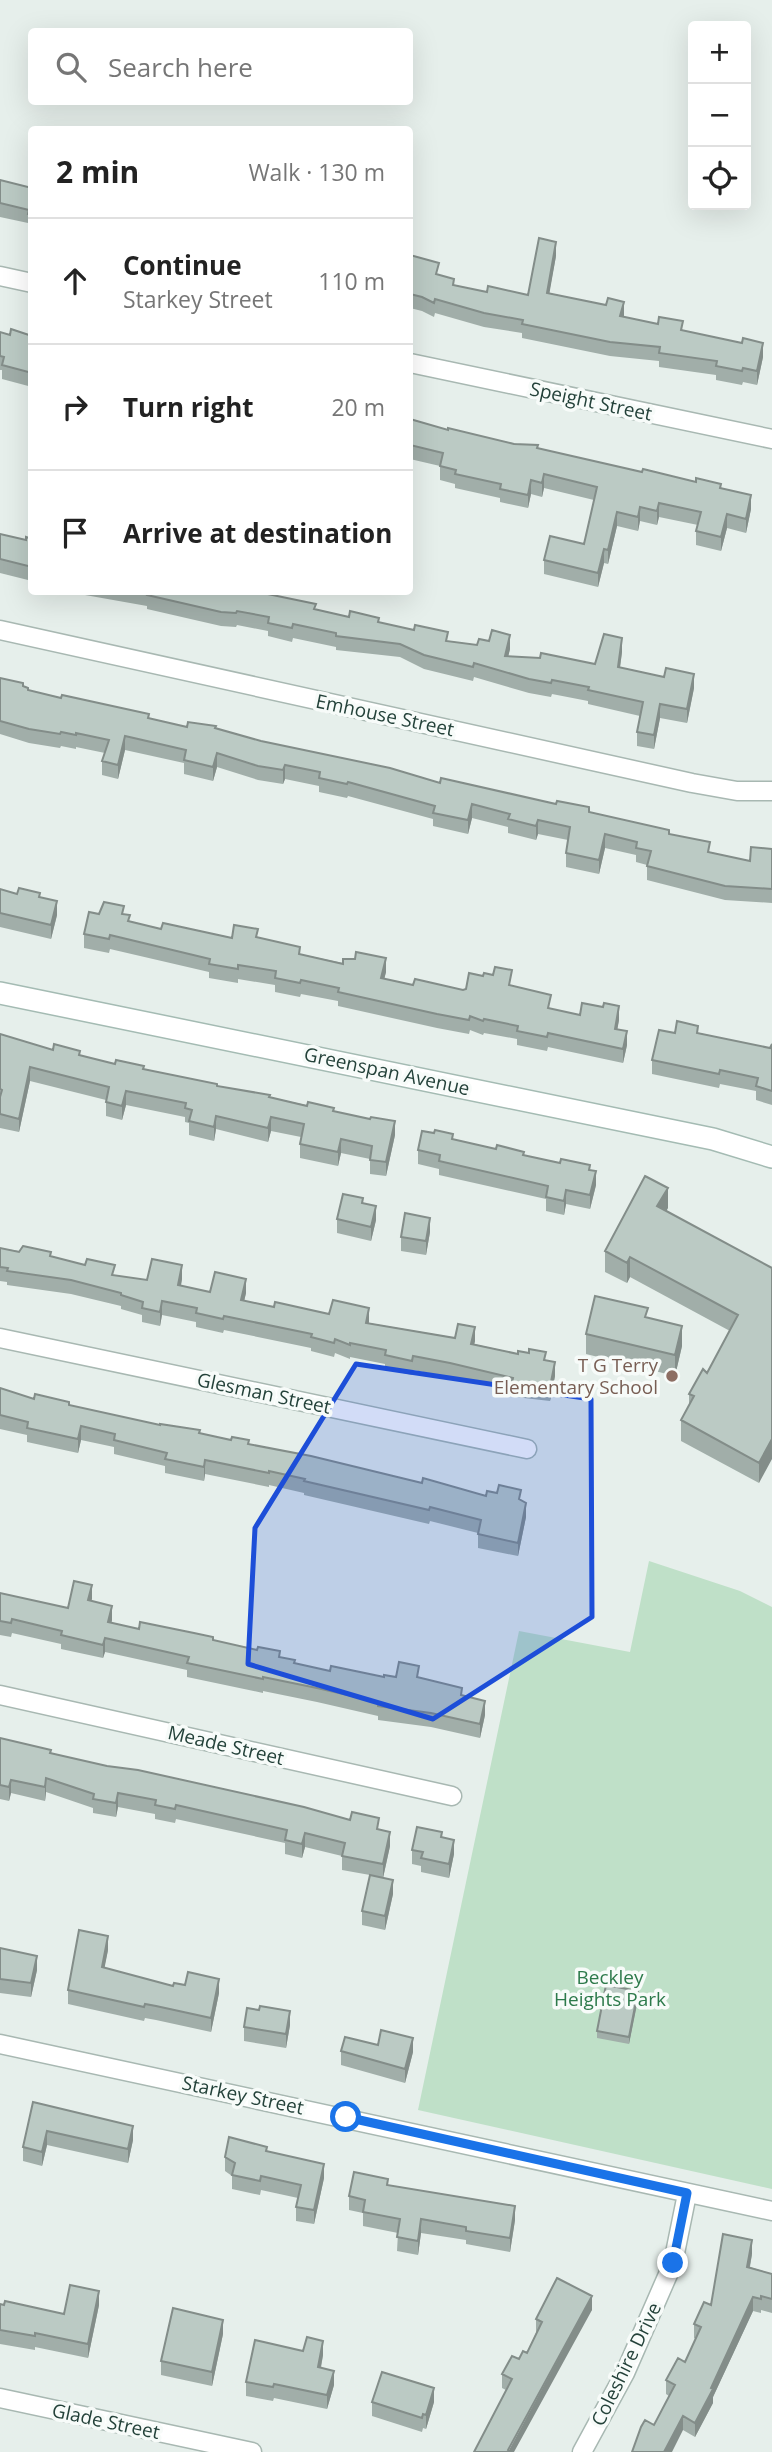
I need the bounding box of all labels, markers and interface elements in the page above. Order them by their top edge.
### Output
map controls [688,21,751,210]
button: + [688,21,751,84]
search box [28,28,413,105]
icon: search [52,48,90,86]
text: Search here [108,49,253,85]
button: − [688,84,751,147]
button: locate [688,147,751,210]
text: 2 min [56,151,139,192]
text: Walk · 130 m [248,156,385,188]
text: Continue [123,247,242,283]
icon: ahead [56,262,94,300]
text: 110 m [318,265,385,297]
text: Starkey Street [123,283,273,315]
street label: Speight Street [528,375,655,427]
icon: right [56,388,94,426]
text: Turn right [123,389,254,425]
text: 20 m [331,391,385,423]
icon: arrive [56,514,94,552]
text: Arrive at destination [123,515,392,551]
street label: Emhouse Street [314,688,457,742]
street label: Greenspan Avenue [302,1041,472,1101]
place label: T G Terry Elementary School [494,1352,658,1400]
street label: Glesman Street [195,1366,334,1420]
marker: T G Terry Elementary School [664,1368,680,1384]
street label: Meade Street [165,1719,287,1771]
park label: Beckley Heights Park [554,1964,666,2012]
street label: Starkey Street [180,2069,306,2121]
route start [330,2101,361,2132]
route end [657,2247,688,2278]
street label: Coleshire Drive [585,2298,667,2430]
street label: Glade Street [50,2397,162,2445]

